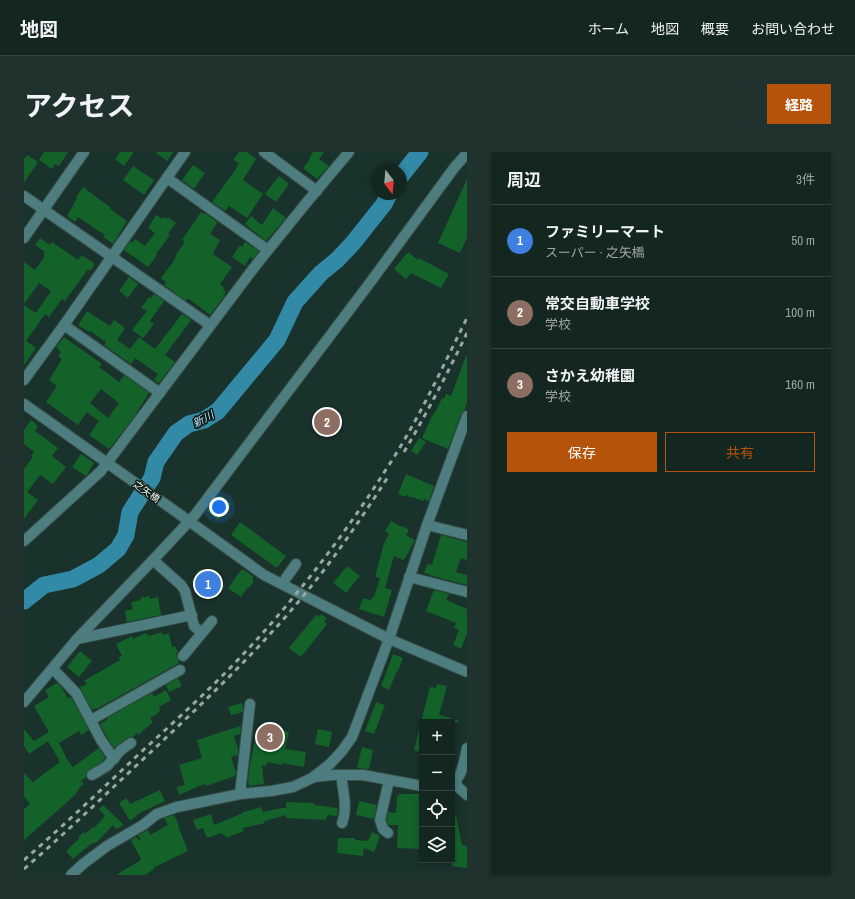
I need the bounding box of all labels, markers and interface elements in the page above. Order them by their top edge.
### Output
text: 地図 [20,16,58,42]
text: ホーム [587,20,629,38]
text: 地図 [651,20,679,38]
text: 概要 [701,20,729,38]
text: お問い合わせ [751,20,835,38]
button: 経路 [767,84,831,124]
text: アクセス [24,87,135,125]
north arrow [371,164,407,200]
text: 周辺 [507,168,541,191]
text: 3件 [796,171,815,188]
text: ファミリーマート [545,221,665,242]
text: 1 [517,232,523,249]
text: 50 m [791,232,815,249]
text: スーパー · 之矢橋 [545,244,645,261]
text: 常交自動車学校 [545,293,650,314]
text: 2 [517,304,523,321]
text: 100 m [785,304,815,321]
text: 学校 [545,316,571,333]
text: さかえ幼稚園 [545,365,635,386]
text: 3 [517,376,523,393]
text: 160 m [785,376,815,393]
text: 学校 [545,388,571,405]
water label: 新川 [190,407,217,430]
pin: 2 [314,407,340,437]
button: 保存 [507,432,657,472]
button: 共有 [665,432,815,472]
street label: 之矢橋 [131,477,163,505]
your location [209,497,229,517]
pin: 1 [195,569,221,599]
map controls [419,719,455,863]
button: + [419,719,455,755]
pin: 3 [257,722,283,752]
button: − [419,755,455,791]
button: locate [419,791,455,827]
button: layers [419,827,455,863]

